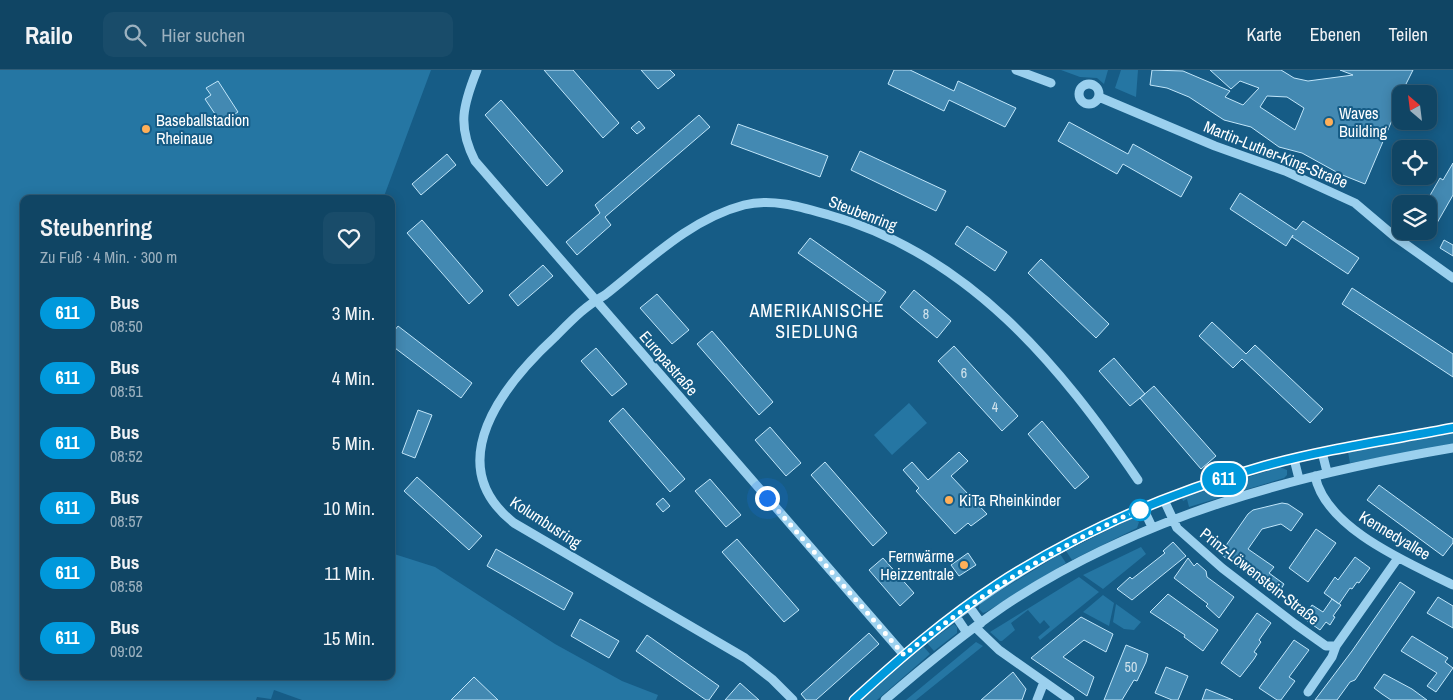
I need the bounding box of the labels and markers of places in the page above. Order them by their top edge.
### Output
place label: Waves Building [1339,102,1388,142]
place label: Baseballstadion Rheinaue [156,109,249,149]
marker: Waves Building [1323,116,1335,128]
marker: Baseballstadion Rheinaue [140,123,152,135]
place label: KiTa Rheinkinder [959,489,1061,511]
marker: KiTa Rheinkinder [943,494,955,506]
unlabelled marker [1129,499,1151,521]
place label: Fernwärme Heizzentrale [880,545,954,585]
marker: Fernwärme Heizzentrale [958,559,970,571]

